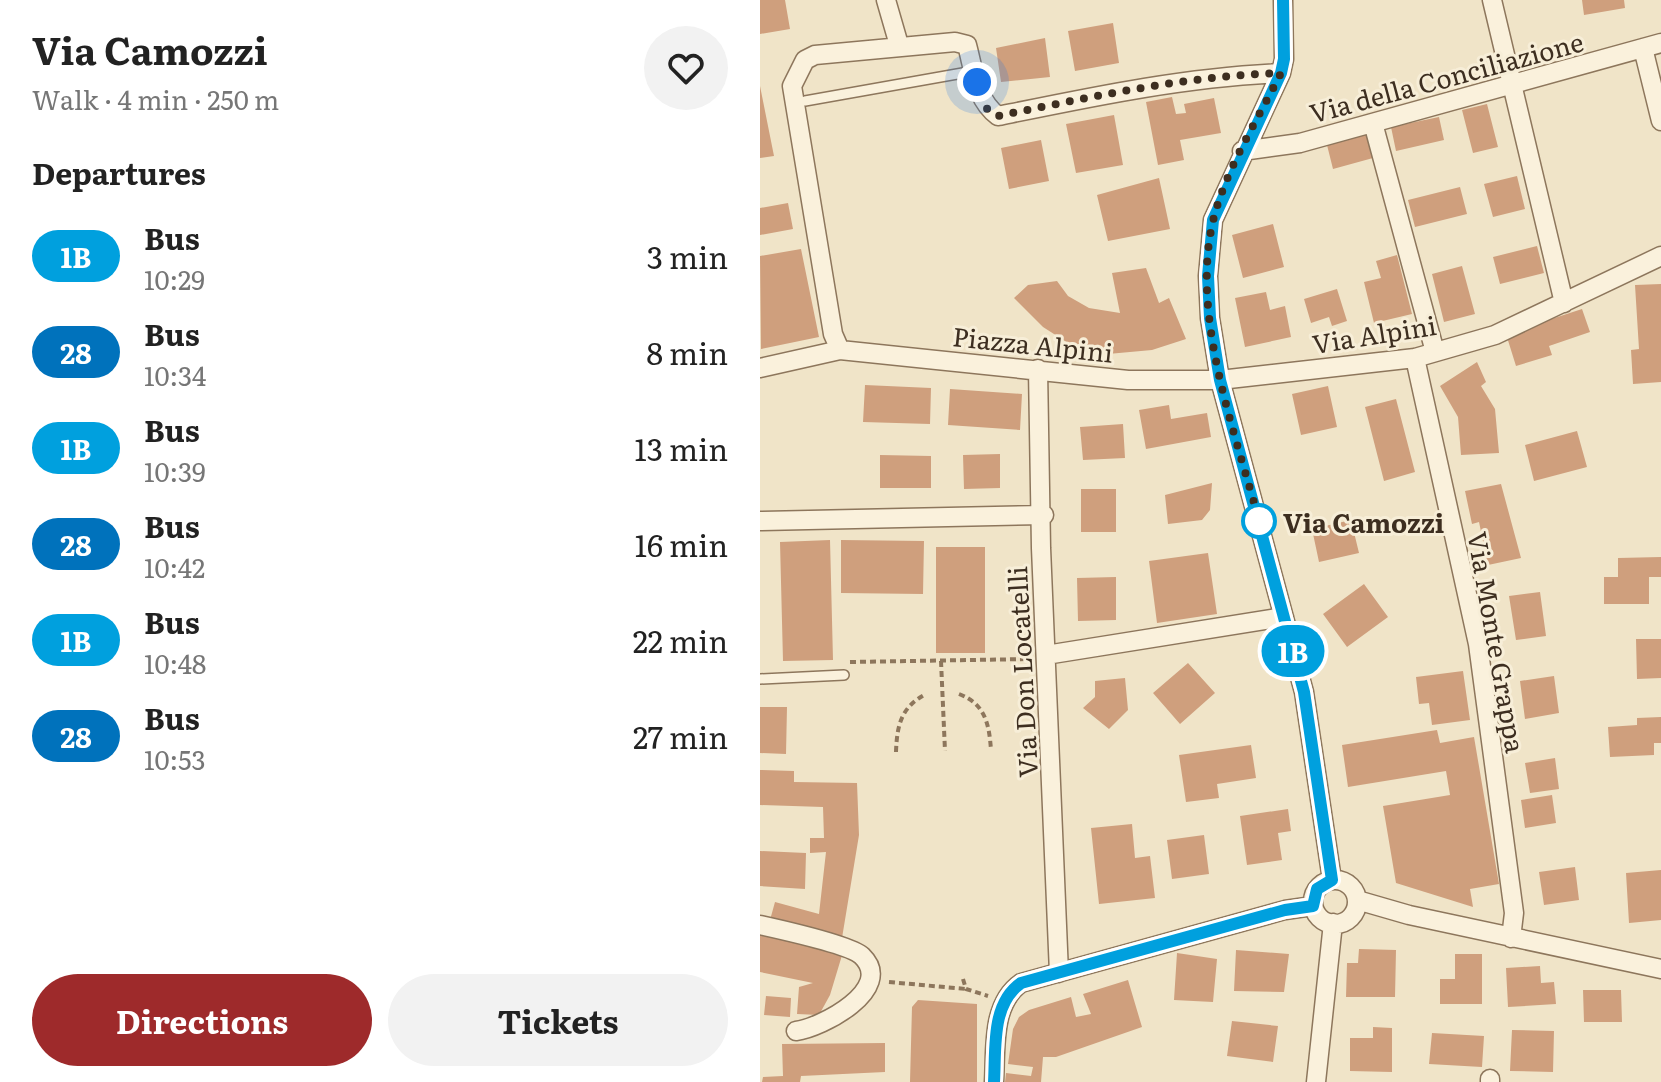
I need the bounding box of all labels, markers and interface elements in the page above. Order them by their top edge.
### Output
text: Via Camozzi [32,20,268,77]
street label: Via della Conciliazione [1305,21,1587,131]
button: heart [644,26,728,110]
your location [957,62,997,102]
text: Walk · 4 min · 250 m [32,79,279,118]
text: Departures [32,150,206,194]
text: Bus [144,215,200,259]
text: 3 min [647,234,728,278]
text: 1B [61,235,91,277]
text: 10:29 [144,259,205,298]
street label: Via Alpini [1309,304,1439,362]
text: Bus [144,311,200,355]
street label: Piazza Alpini [951,315,1115,371]
text: 8 min [647,330,728,374]
text: 28 [60,331,92,373]
text: 10:34 [144,355,206,394]
text: Bus [144,407,200,451]
text: 13 min [635,426,728,470]
text: 1B [61,427,91,469]
text: 10:39 [144,451,206,490]
place label: Via Camozzi [1283,502,1444,541]
text: Bus [144,503,200,547]
marker: Via Camozzi [1242,504,1276,538]
text: 16 min [635,522,728,566]
text: 28 [60,523,92,565]
street label: Via Monte Grappa [1459,528,1537,756]
text: 10:42 [144,547,205,586]
street label: Via Don Locatelli [996,565,1046,779]
text: Bus [144,599,200,643]
text: 22 min [633,618,728,662]
text: 1B [61,619,91,661]
line badge: 1B [1257,625,1329,677]
text: 1B [1278,630,1308,672]
text: 10:48 [144,643,206,682]
text: Bus [144,695,200,739]
text: 27 min [633,714,728,758]
text: 28 [60,715,92,757]
text: 10:53 [144,739,206,778]
button: Directions [32,974,372,1066]
button: Tickets [388,974,728,1066]

